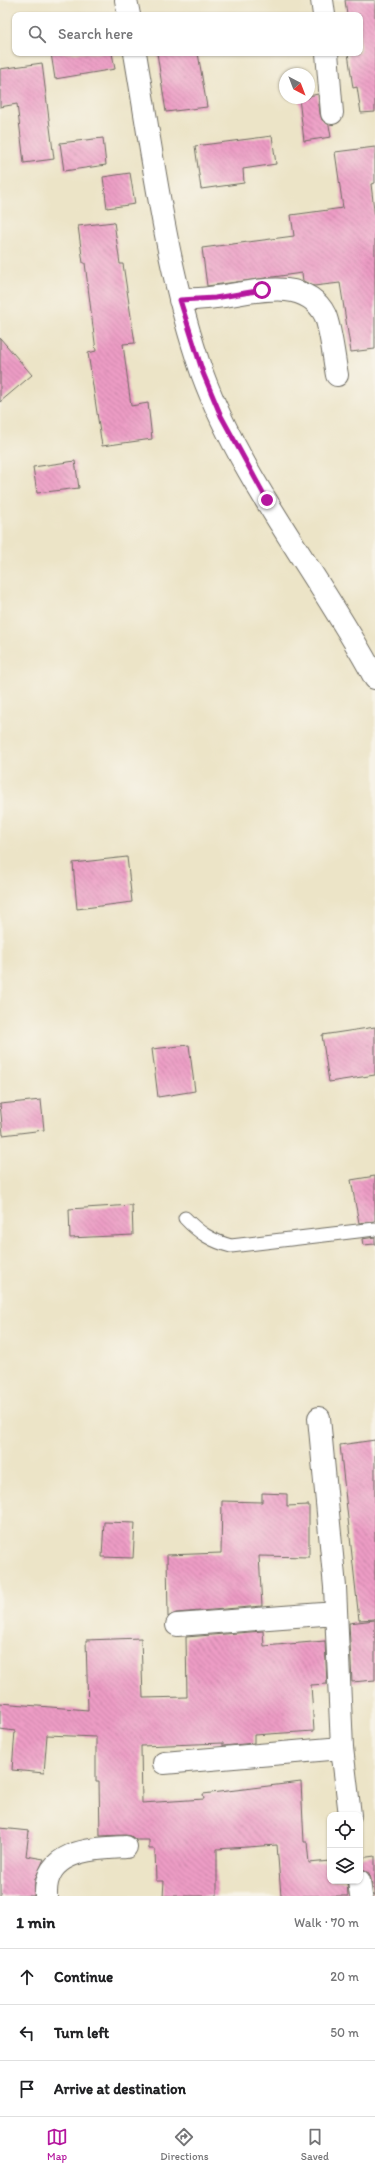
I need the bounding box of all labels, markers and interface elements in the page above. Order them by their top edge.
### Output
search box [12,12,363,56]
icon: search [26,23,48,45]
text: Search here [58,25,133,43]
north arrow [279,68,315,104]
route start [253,281,271,299]
route end [258,491,276,509]
map controls [327,1812,363,1884]
button: locate [327,1812,363,1848]
button: layers [327,1848,363,1884]
text: 1 min [16,1912,55,1932]
text: Walk · 70 m [294,1915,359,1930]
icon: ahead [16,1966,38,1988]
text: Continue [54,1968,113,1986]
text: 20 m [330,1969,359,1984]
icon: left [16,2022,38,2044]
text: Turn left [54,2024,109,2042]
text: 50 m [330,2025,359,2040]
icon: arrive [16,2078,38,2100]
text: Arrive at destination [54,2080,186,2098]
tab: Map [46,2126,68,2163]
tab: Directions [160,2126,209,2163]
tab: Saved [301,2126,329,2163]

